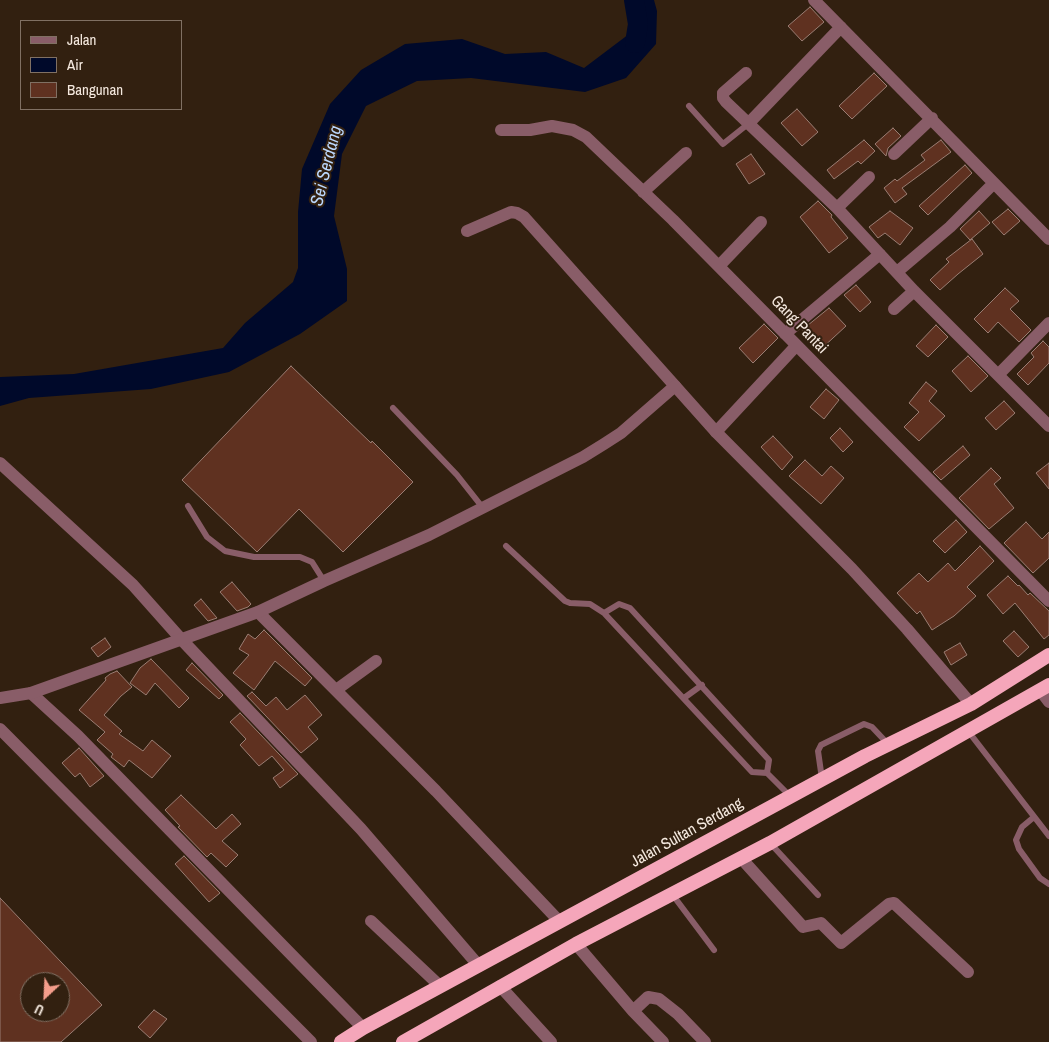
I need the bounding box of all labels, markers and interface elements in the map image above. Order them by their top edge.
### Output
legend [20,20,182,110]
text: Jalan [67,29,96,50]
text: Air [67,54,83,75]
text: Bangunan [67,79,123,100]
water label: Sei Serdang [307,124,347,208]
street label: Gang Pantai [767,292,831,358]
street label: Jalan Sultan Serdang [627,794,747,872]
north arrow [20,972,70,1022]
text: U [32,1000,47,1020]

